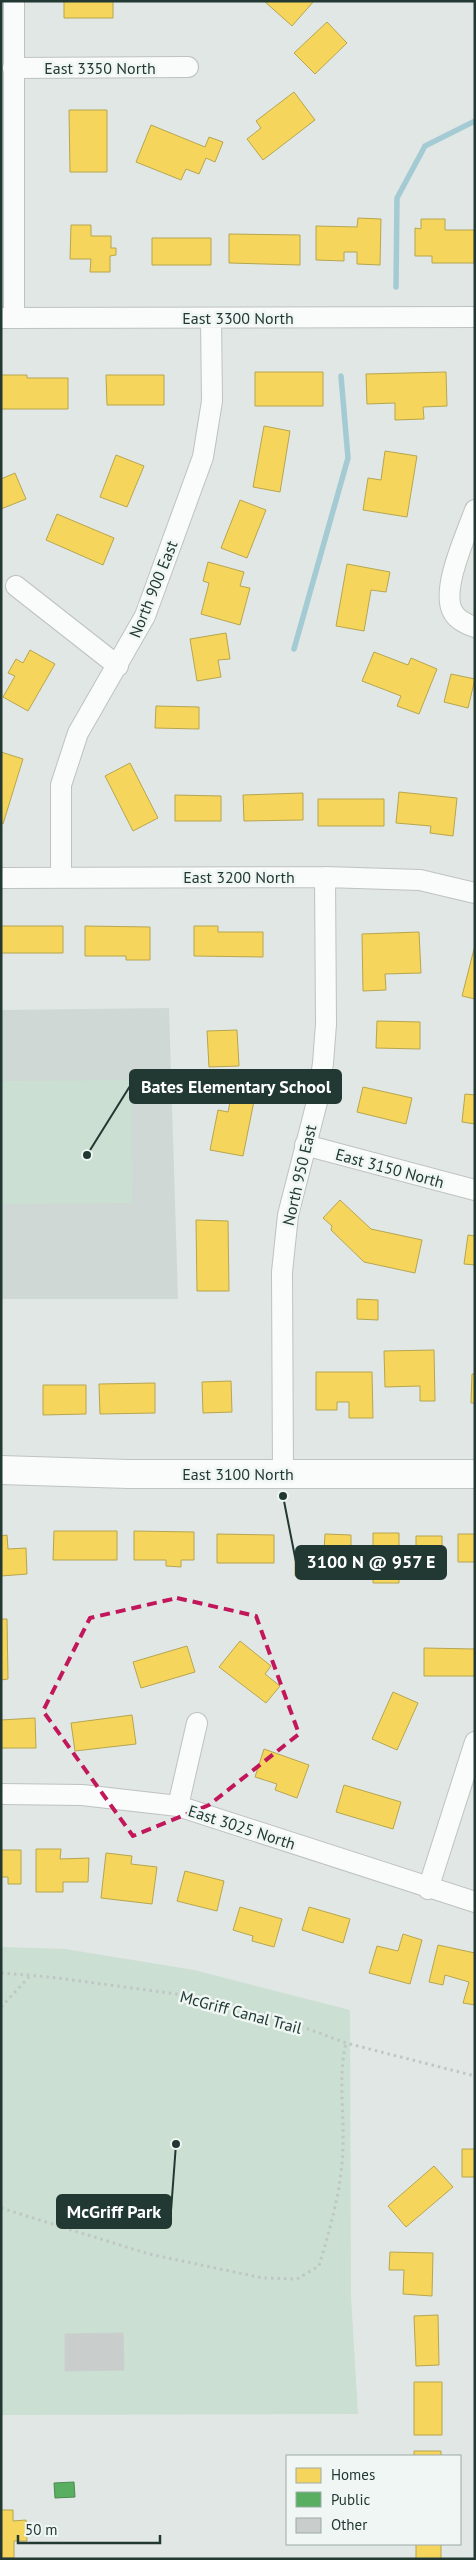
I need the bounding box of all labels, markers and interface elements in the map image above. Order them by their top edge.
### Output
street label: East 3350 North [44,58,156,78]
street label: East 3300 North [182,308,294,328]
street label: North 900 East [124,537,182,640]
street label: East 3200 North [183,867,295,887]
callout: Bates Elementary School [130,1070,341,1103]
text: Bates Elementary School [141,1075,332,1098]
street label: North 950 East [278,1122,320,1227]
street label: East 3150 North [334,1144,446,1192]
street label: East 3100 North [182,1464,294,1484]
callout: 3100 N @ 957 E [296,1546,446,1579]
text: 3100 N @ 957 E [307,1550,435,1573]
street label: East 3025 North [186,1800,298,1854]
street label: McGriff Canal Trail [178,1986,304,2038]
callout: McGriff Park [57,2195,171,2228]
text: McGriff Park [67,2200,161,2223]
legend [286,2455,461,2545]
text: Homes [331,2465,375,2484]
text: Public [331,2490,370,2509]
scale bar [18,2512,160,2544]
text: Other [331,2515,367,2534]
text: 50 m [25,2520,58,2539]

